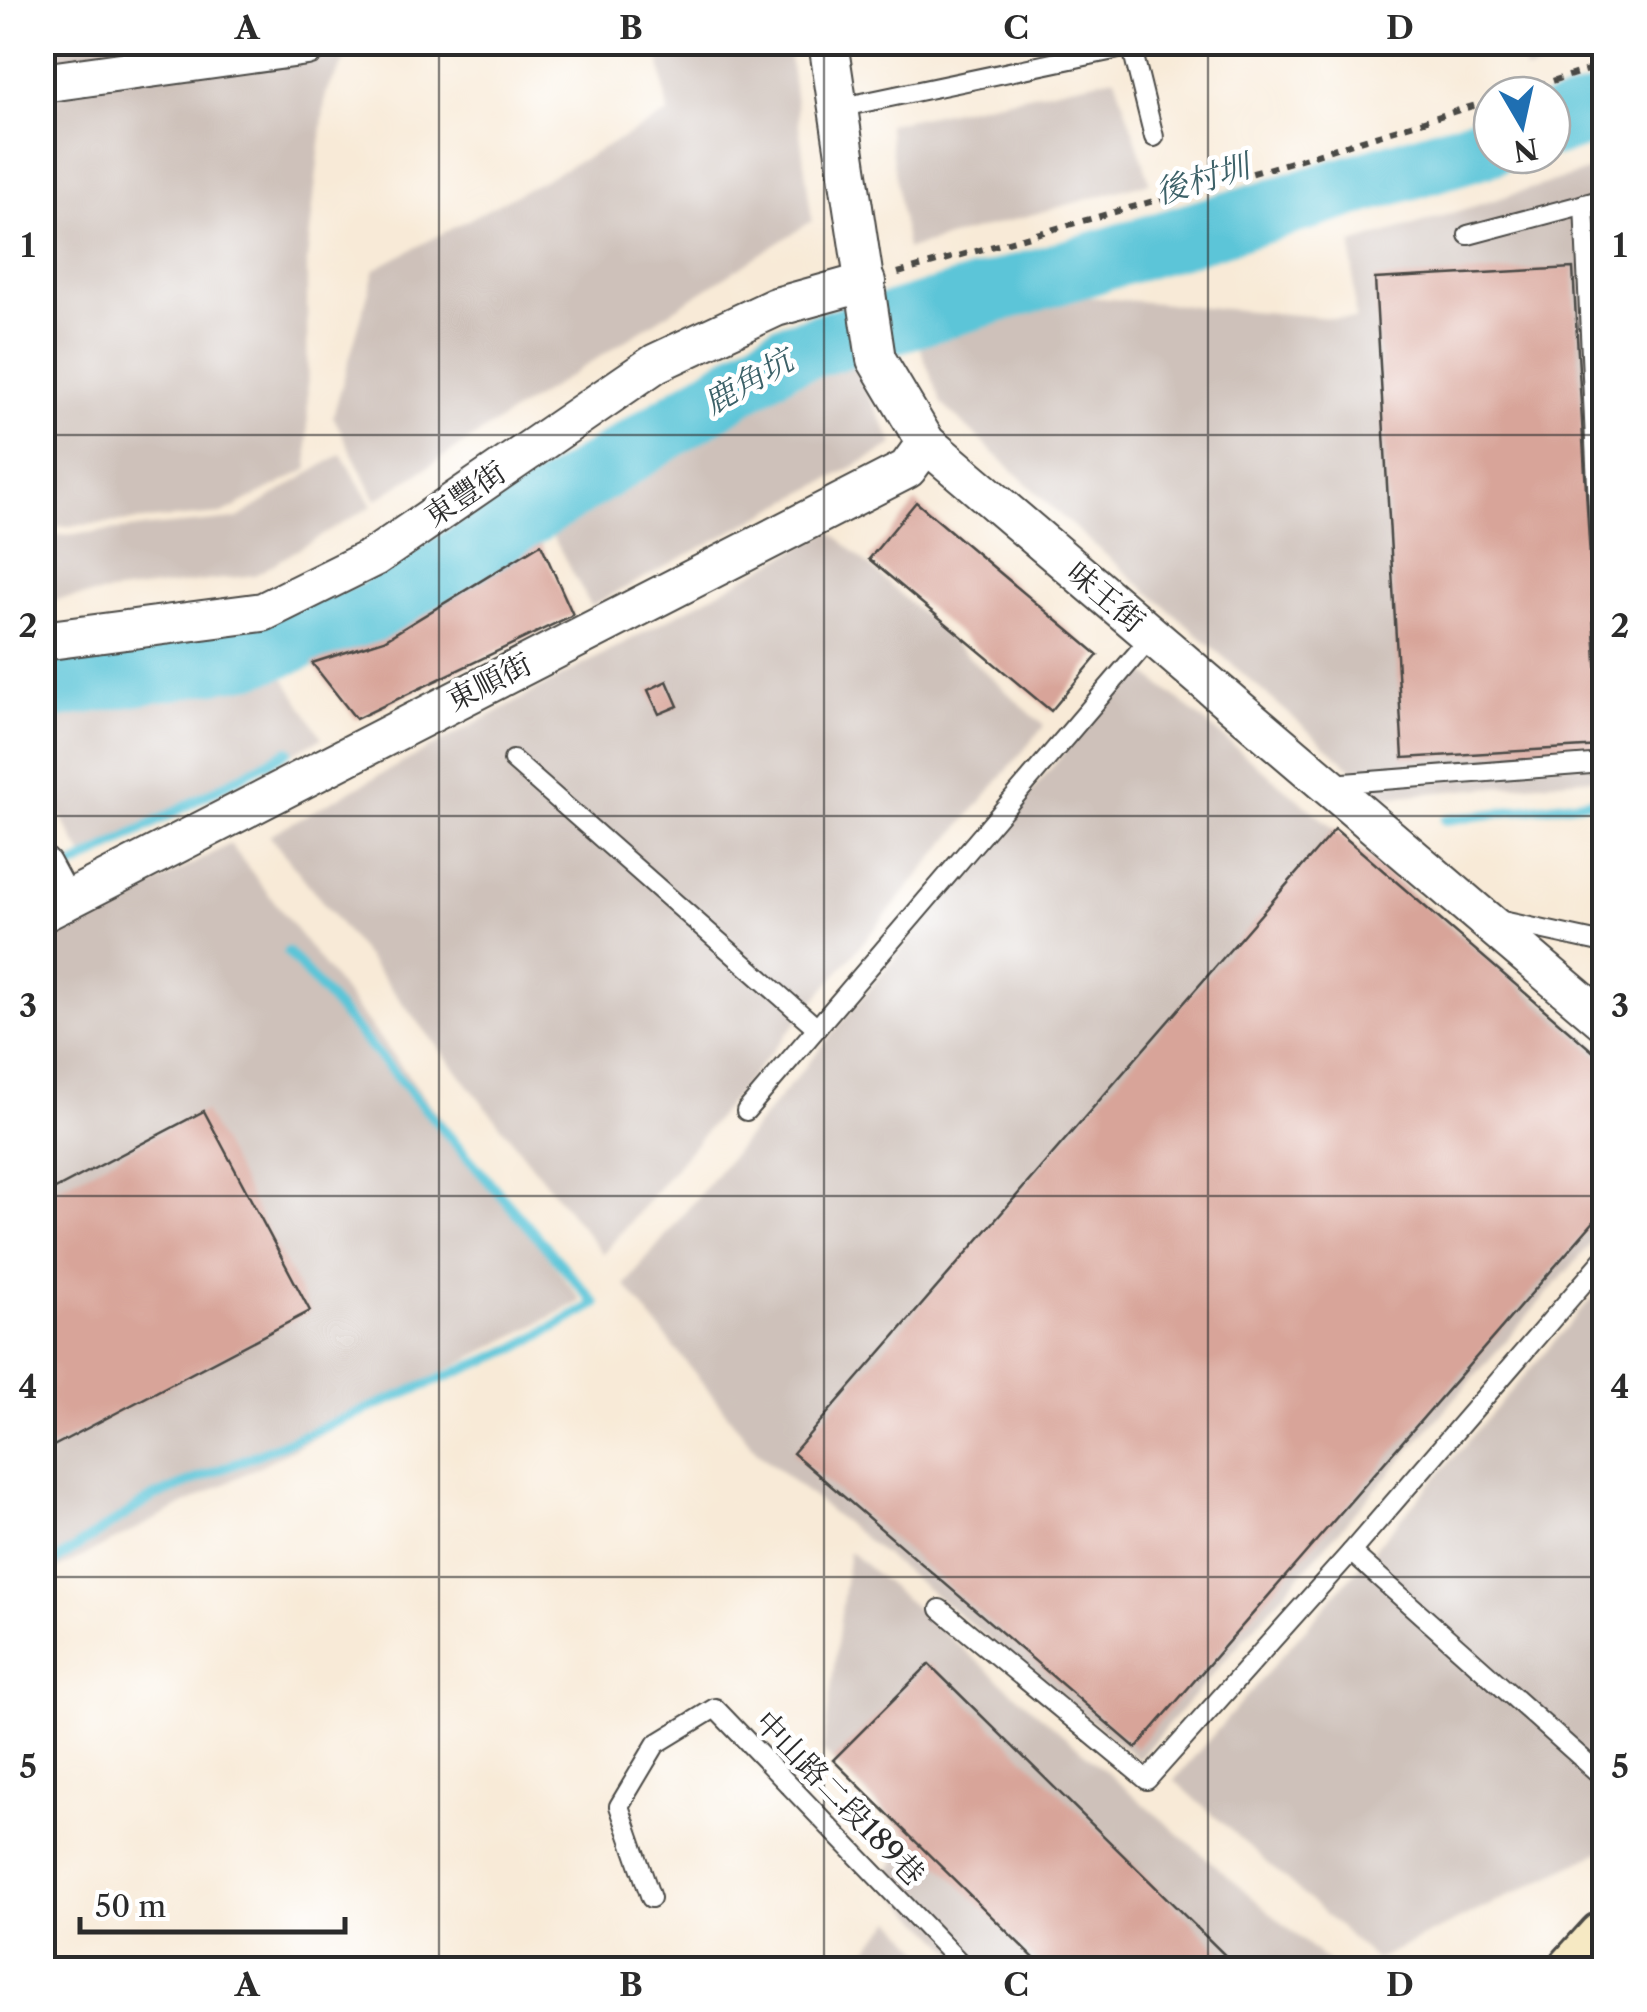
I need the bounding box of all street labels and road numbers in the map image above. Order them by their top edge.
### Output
street label: 東豐街 [417,453,513,535]
street label: 味王街 [1060,554,1152,640]
street label: 東順街 [441,645,537,719]
street label: 中山路二段189巷 [748,1703,932,1893]

